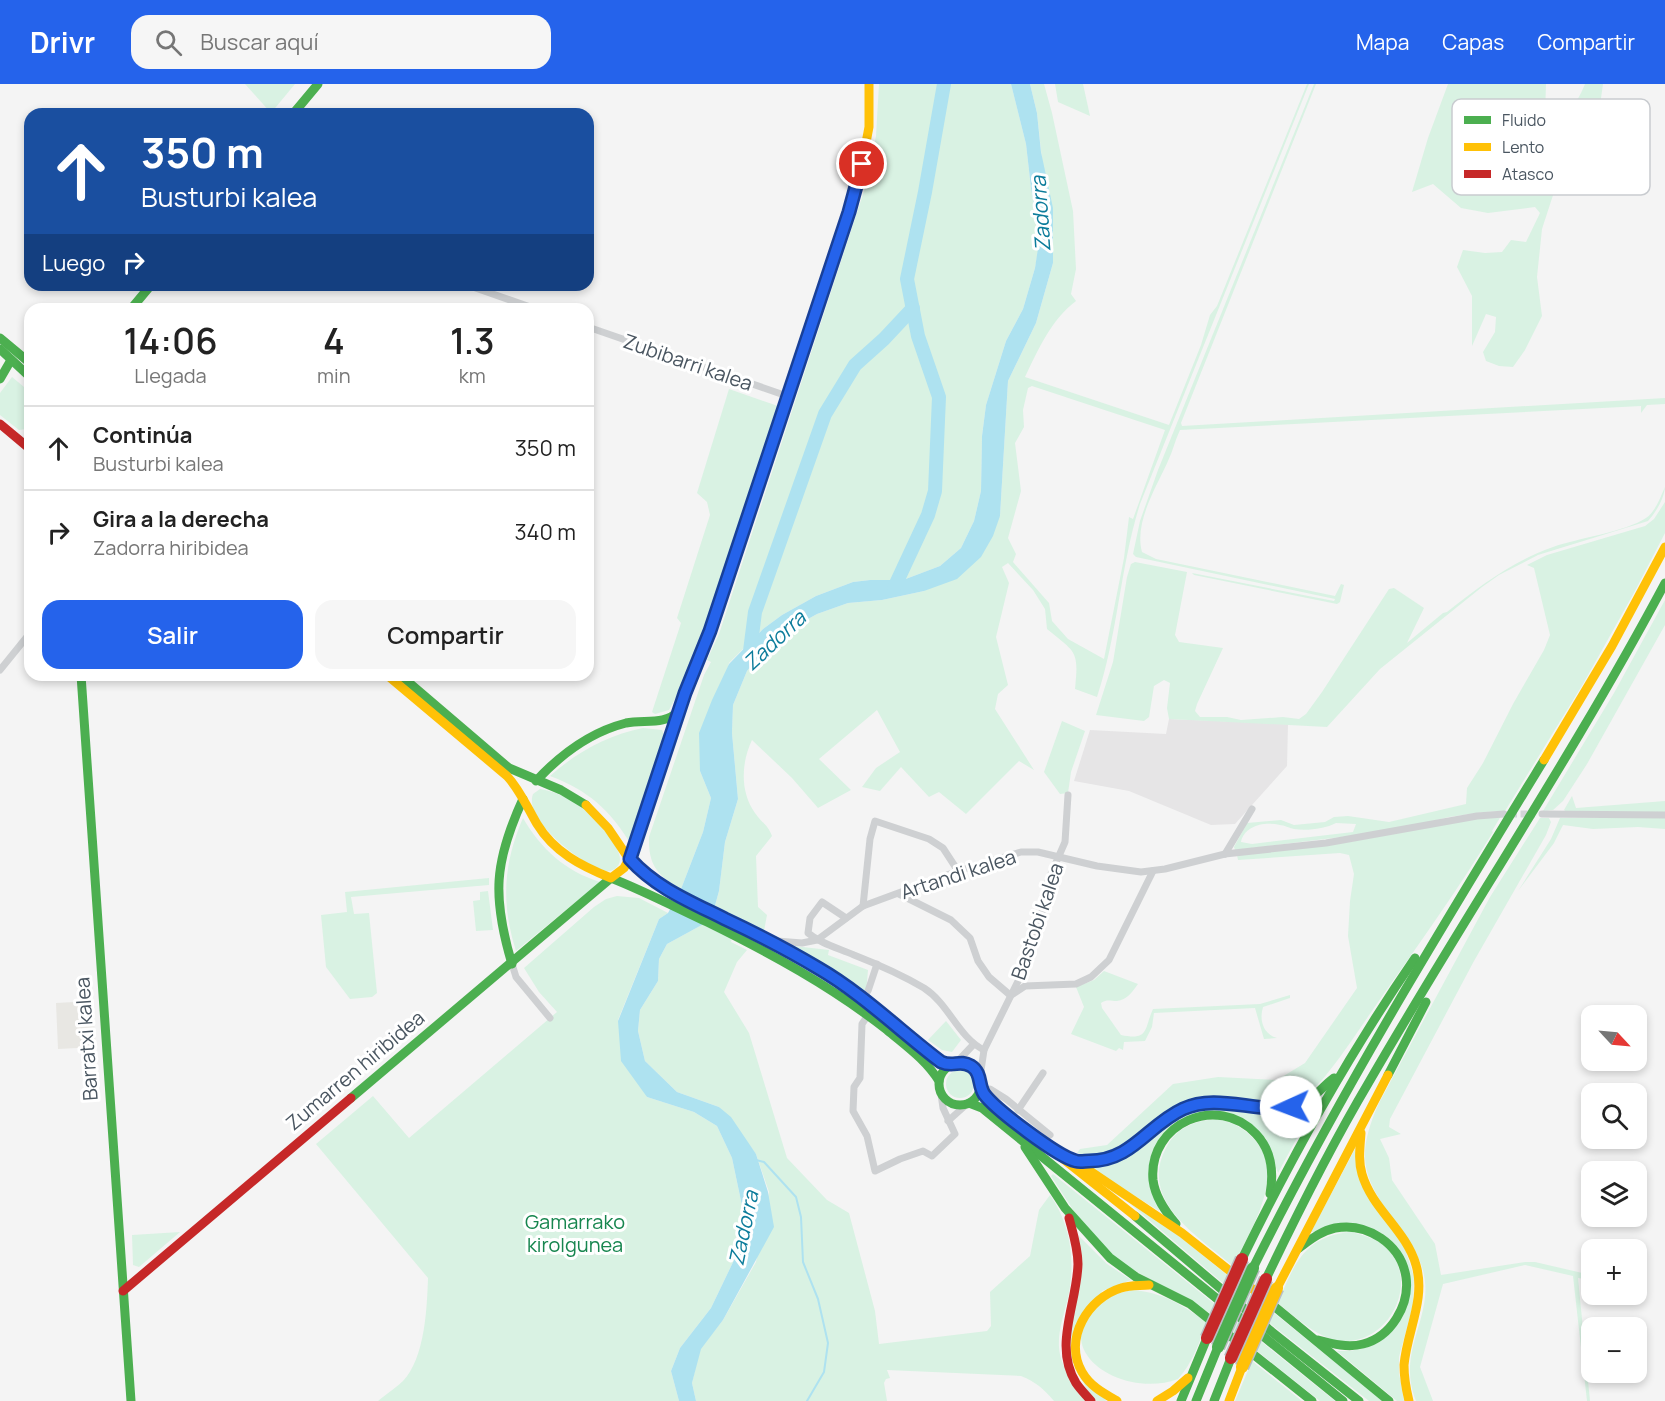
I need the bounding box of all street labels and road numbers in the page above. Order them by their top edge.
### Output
street label: Zubibarri kalea [620,327,756,397]
street label: Artandi kalea [897,843,1019,905]
street label: Bastobi kalea [1004,859,1070,983]
street label: Barratxi kalea [68,976,104,1102]
street label: Zumarren hiribidea [280,1004,430,1136]

